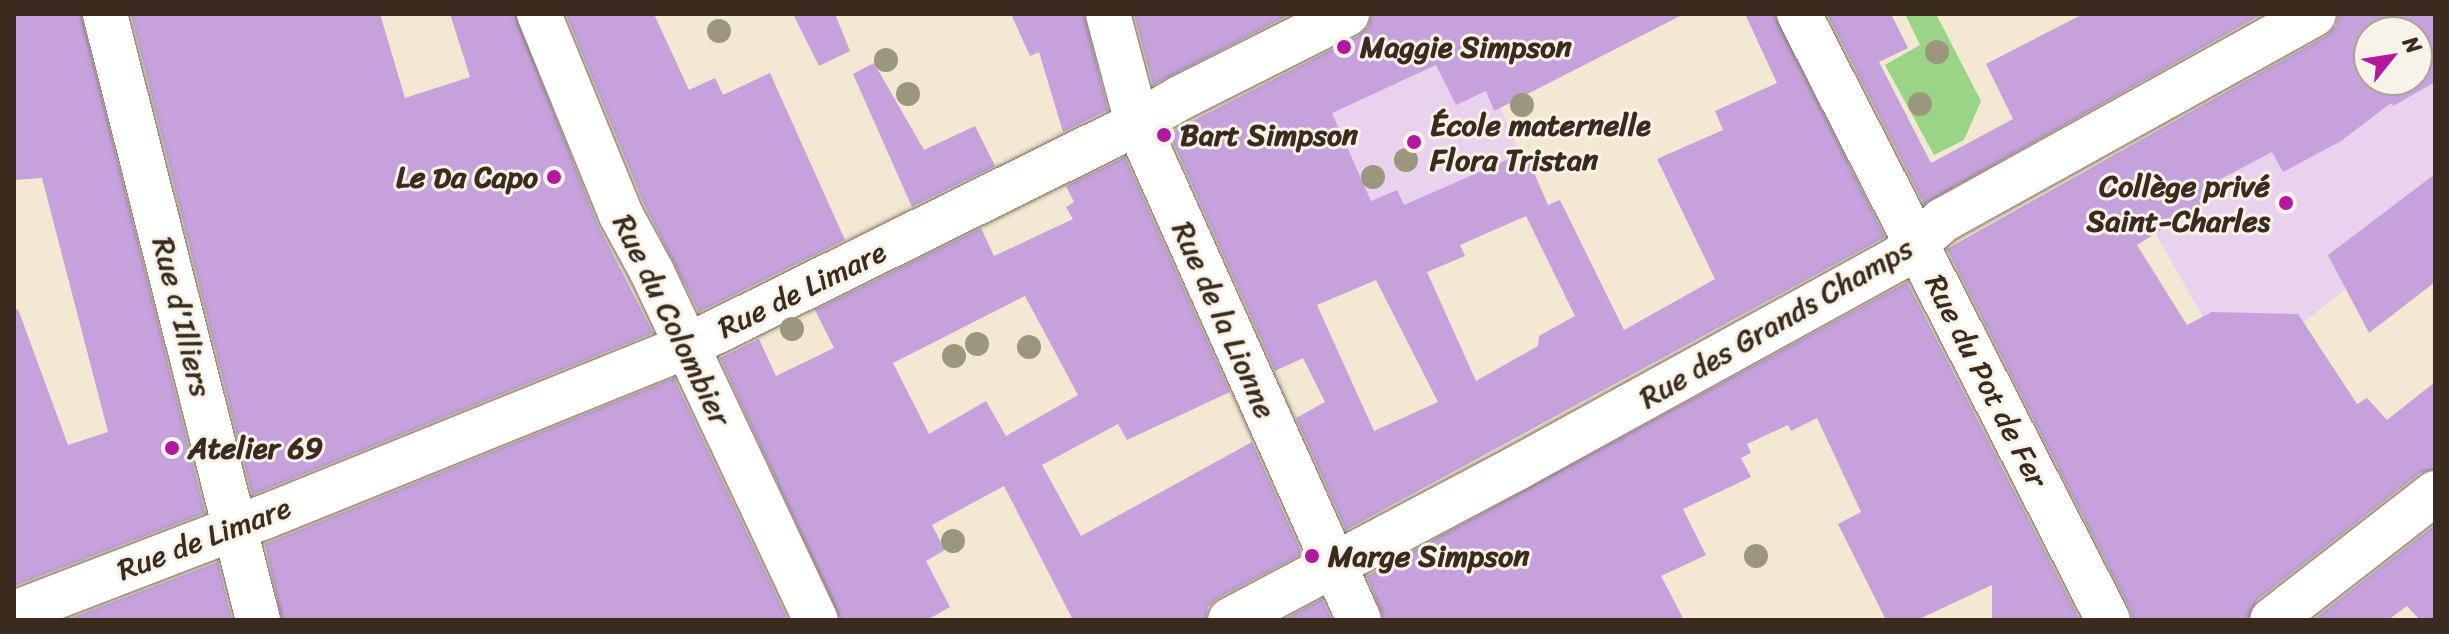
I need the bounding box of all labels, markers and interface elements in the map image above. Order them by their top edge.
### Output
north arrow [2353,16,2433,96]
text: N [2392,28,2433,61]
place label: Maggie Simpson [1360,29,1570,65]
marker: Maggie Simpson [1335,38,1353,56]
place label: École maternelle Flora Tristan [1430,107,1651,178]
place label: Bart Simpson [1180,117,1357,153]
marker: Bart Simpson [1155,126,1173,144]
marker: École maternelle Flora Tristan [1405,133,1423,151]
place label: Le Da Capo [395,159,538,195]
marker: Le Da Capo [545,168,563,186]
place label: Collège privé Saint-Charles [2087,168,2270,238]
marker: Collège privé Saint-Charles [2277,194,2295,212]
street label: Rue du Colombier [605,209,739,431]
street label: Rue de la Lionne [1164,216,1284,424]
street label: Rue des Grands Champs [1632,229,1920,417]
street label: Rue d'Illiers [145,233,219,401]
street label: Rue de Limare [712,234,892,346]
street label: Rue du Pot de Fer [1917,268,2055,494]
place label: Atelier 69 [188,430,323,466]
marker: Atelier 69 [163,439,181,457]
street label: Rue de Limare [112,489,296,589]
place label: Marge Simpson [1328,538,1528,574]
marker: Marge Simpson [1303,547,1321,565]

